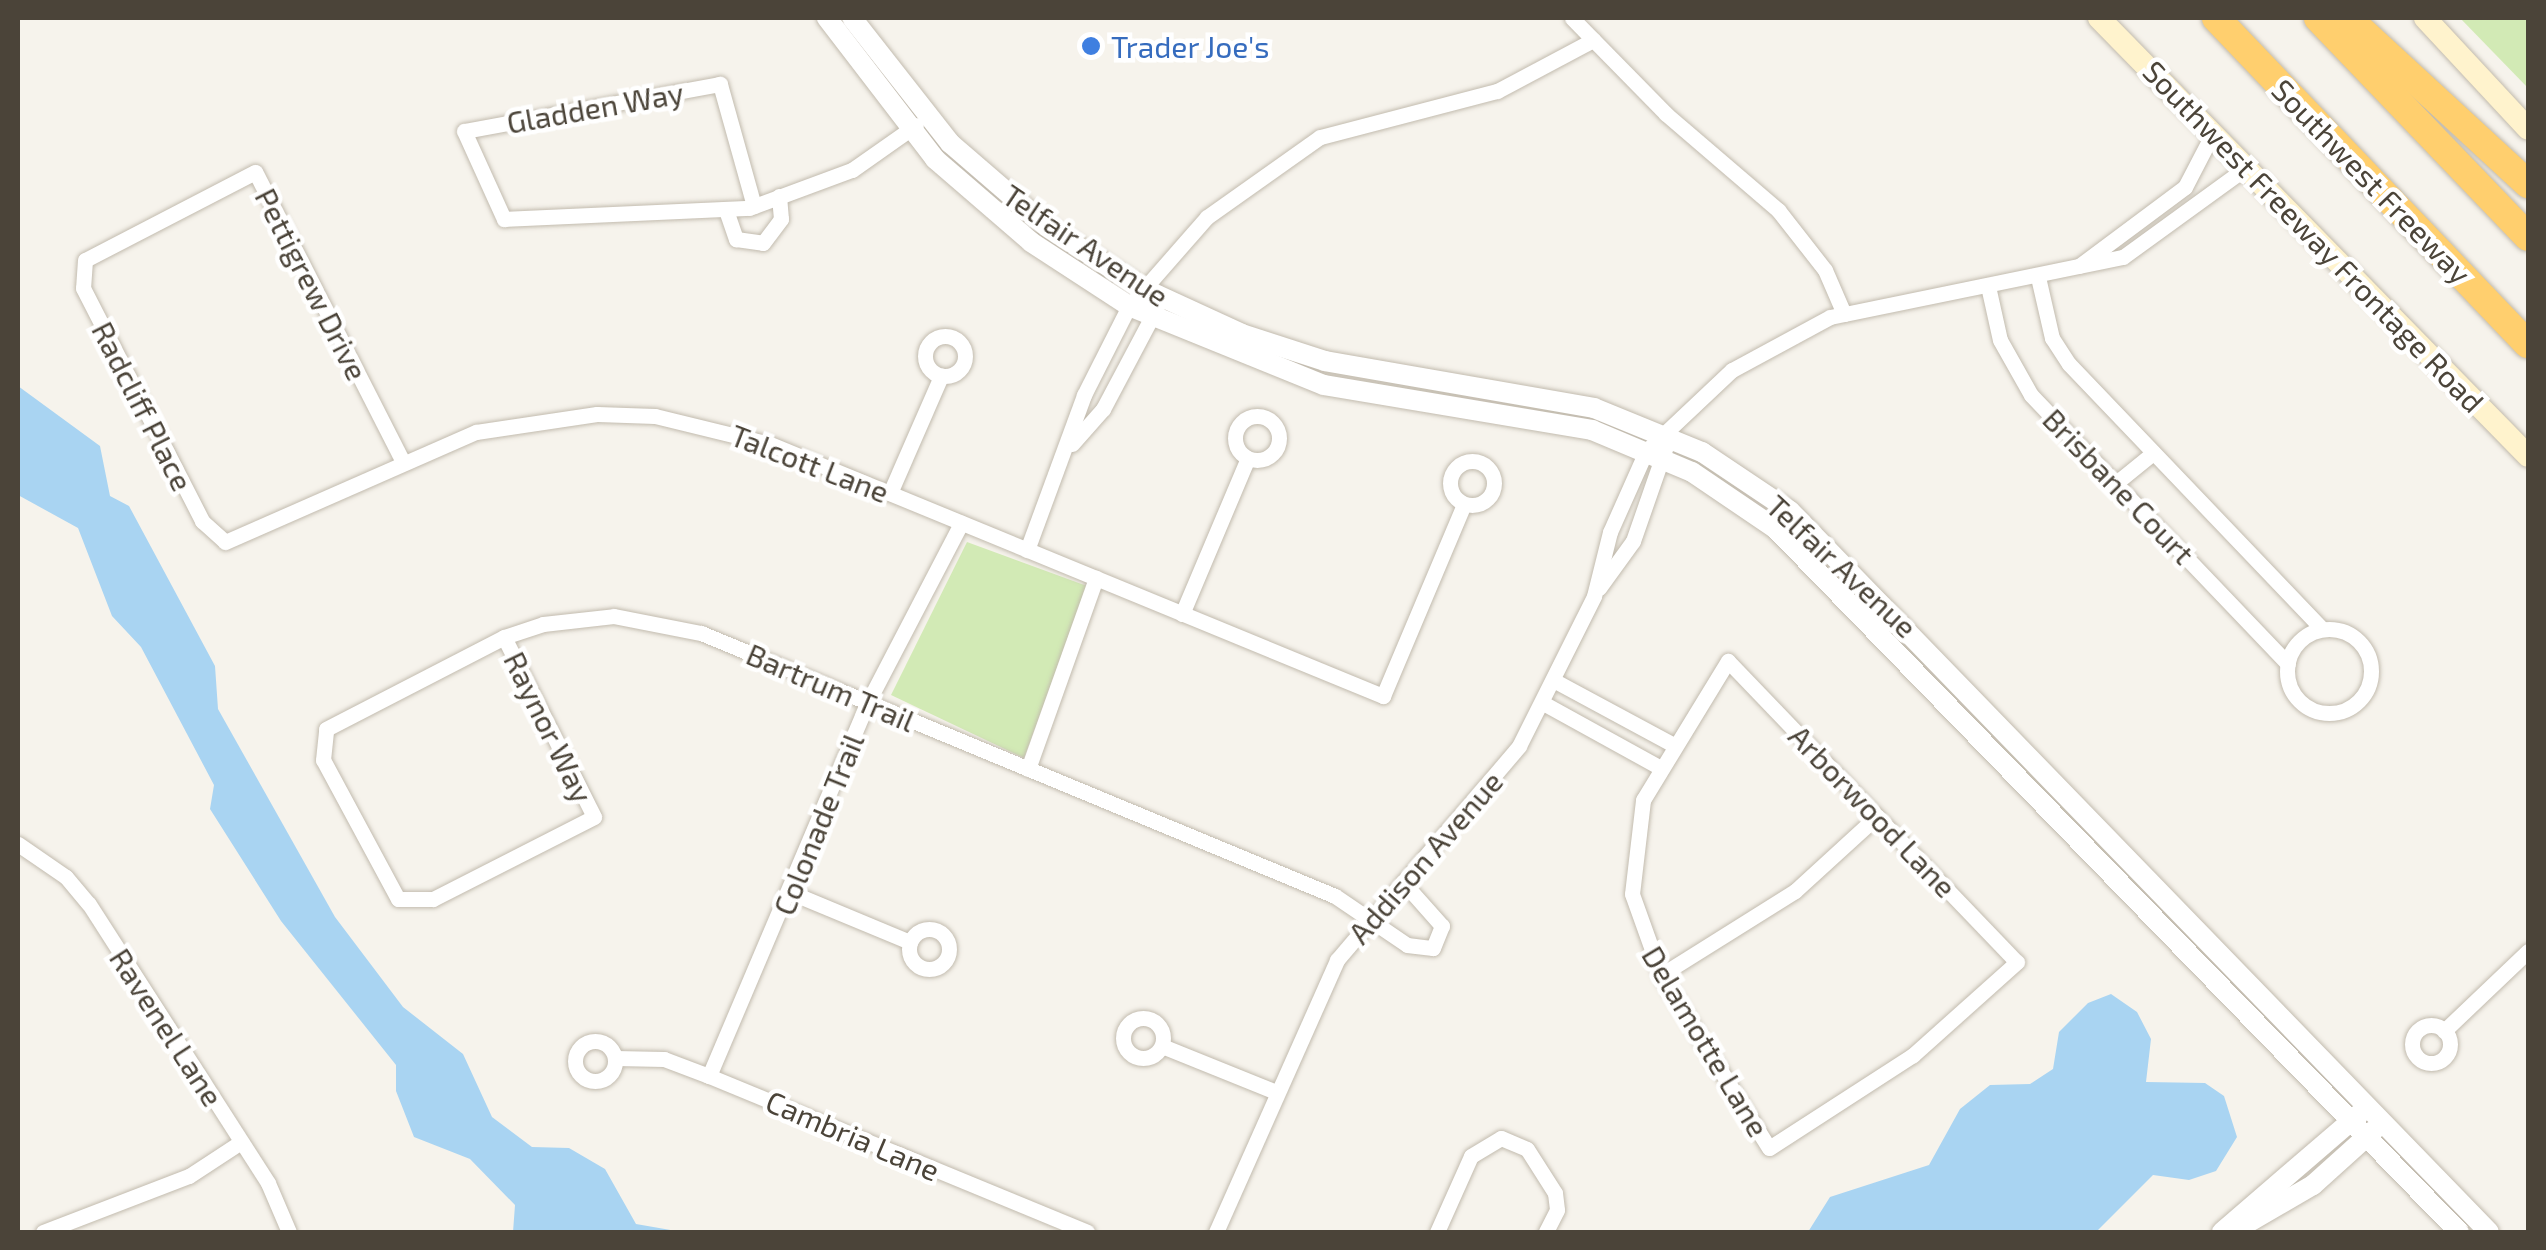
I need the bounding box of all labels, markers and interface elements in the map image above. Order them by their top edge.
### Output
place label: Trader Joe's [1111,28,1271,64]
marker: Trader Joe's [1080,35,1102,57]
street label: Southwest Freeway Frontage Road [2136,53,2492,419]
street label: Southwest Freeway [2265,71,2479,291]
street label: Gladden Way [504,74,686,140]
street label: Telfair Avenue [996,176,1176,314]
street label: Pettigrew Drive [248,182,376,386]
street label: Radcliff Place [85,315,201,497]
street label: Brisbane Court [2036,401,2202,571]
street label: Talcott Lane [726,416,894,510]
street label: Telfair Avenue [1759,487,1925,645]
street label: Bartrum Trail [741,635,921,739]
street label: Raynor Way [497,645,601,809]
street label: Arborwood Lane [1782,718,1964,904]
street label: Colonade Trail [765,728,871,920]
street label: Addison Avenue [1340,763,1510,951]
street label: Delamotte Lane [1635,939,1777,1143]
street label: Ravenel Lane [103,941,231,1113]
street label: Cambria Lane [761,1082,945,1188]

